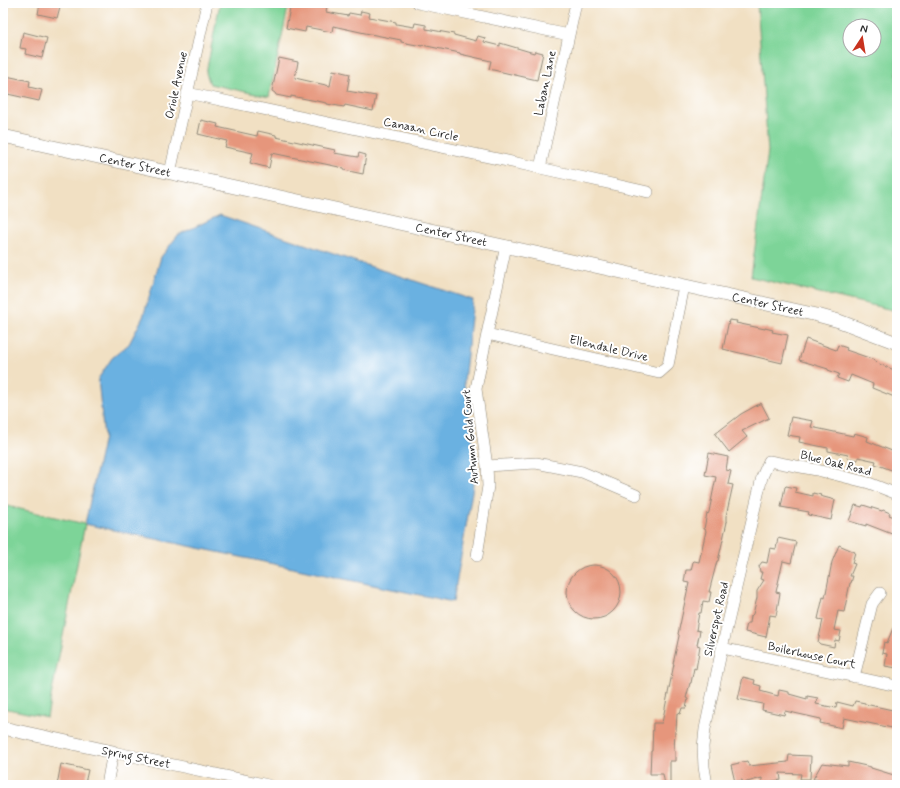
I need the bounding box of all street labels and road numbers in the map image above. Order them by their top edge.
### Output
street label: Laban Lane [531,49,561,117]
street label: Oriole Avenue [162,50,192,120]
street label: Canaan Circle [382,114,460,146]
street label: Center Street [97,150,172,182]
street label: Center Street [414,220,489,251]
street label: Center Street [730,290,805,321]
street label: Ellendale Drive [568,332,650,366]
street label: Autumn Gold Court [459,388,483,485]
street label: Blue Oak Road [799,447,873,481]
street label: Silverspot Road [701,580,733,658]
street label: Boilerhouse Court [766,639,857,673]
street label: Spring Street [100,743,172,774]

